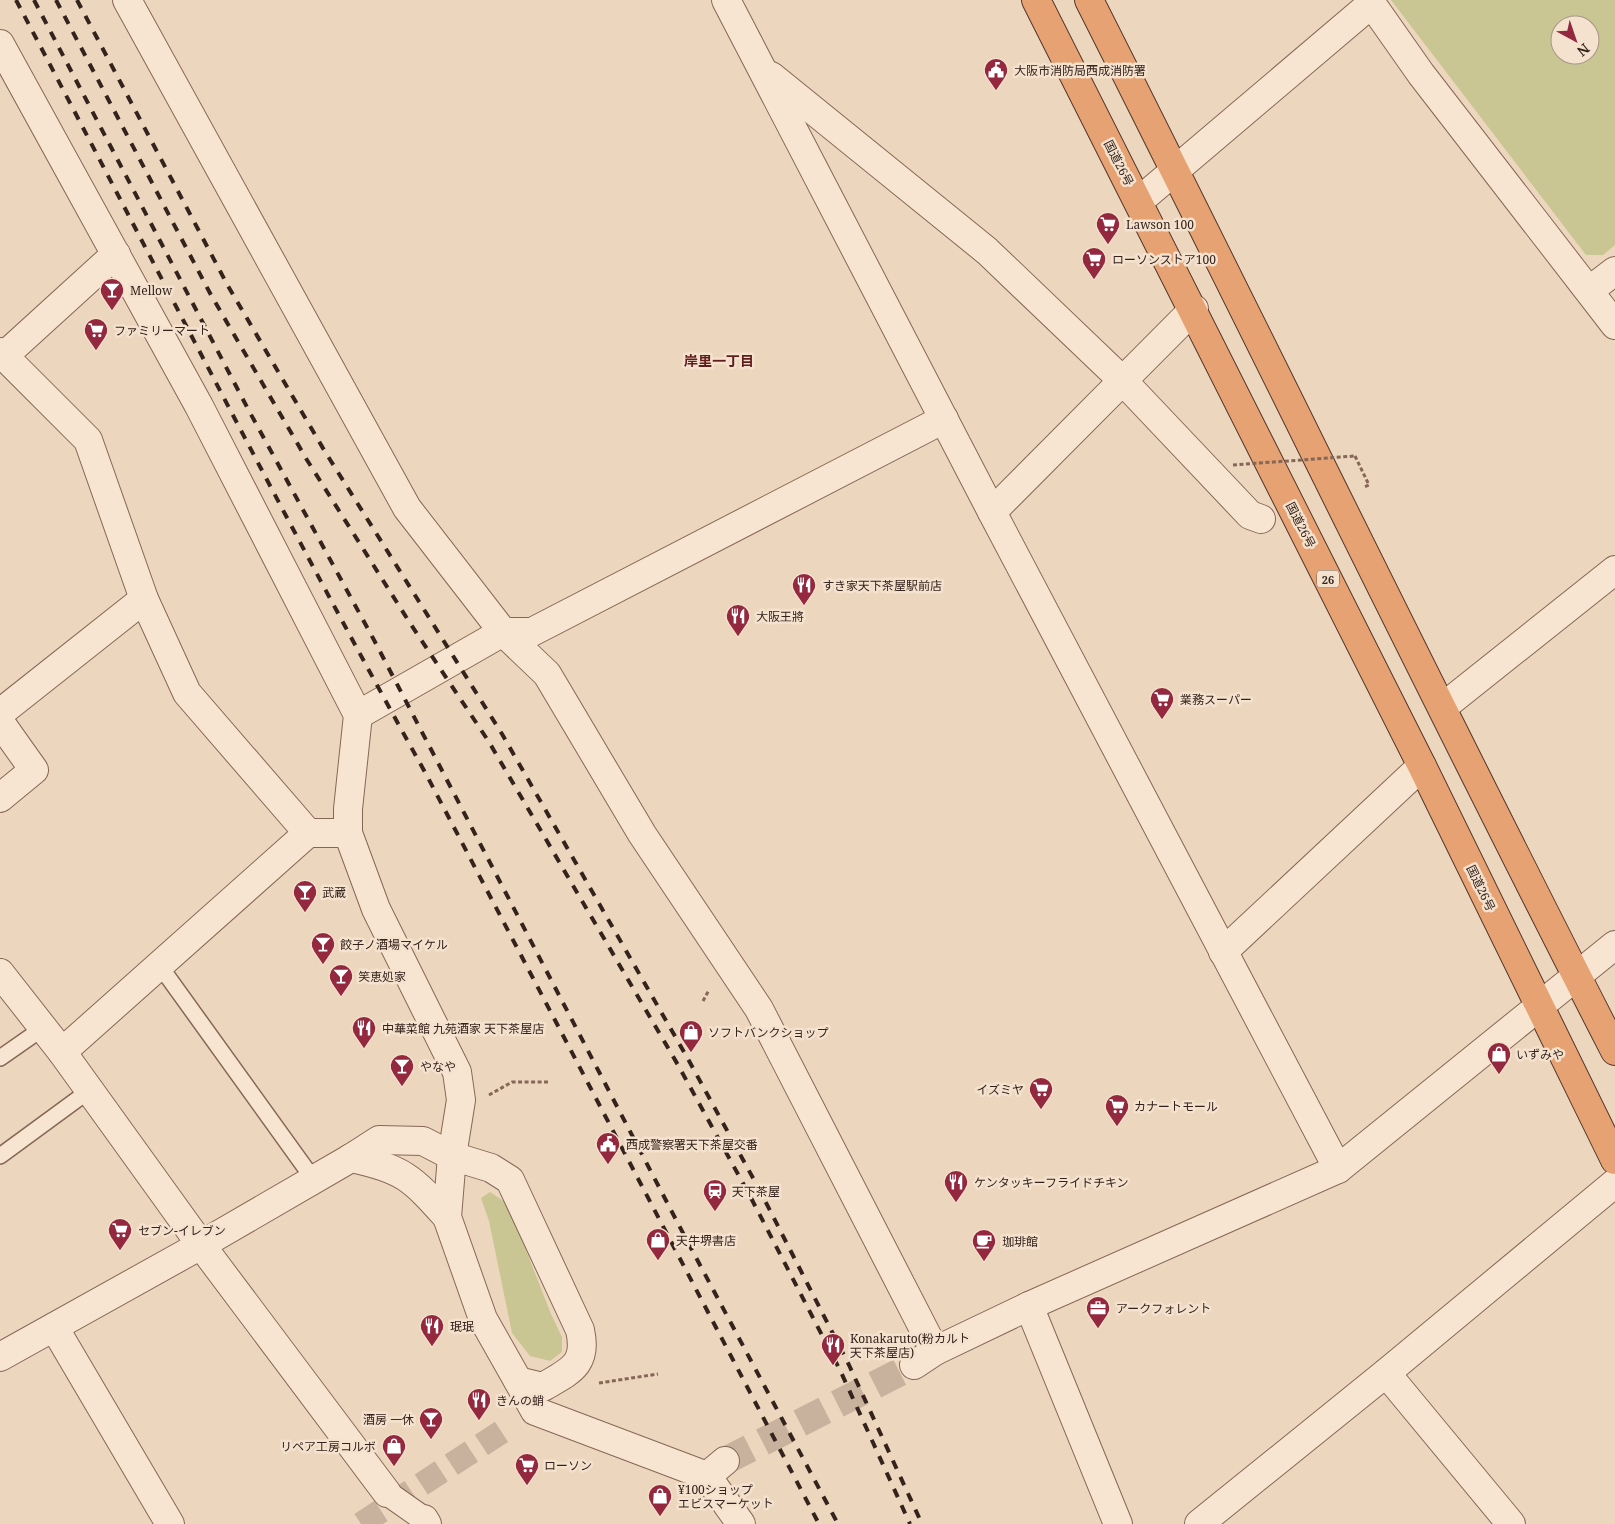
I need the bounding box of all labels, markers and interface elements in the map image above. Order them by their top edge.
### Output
north arrow [1550,15,1600,65]
text: N [1573,40,1594,61]
public building icon: 大阪市消防局西成消防署 [983,57,1009,91]
place label: 大阪市消防局西成消防署 [1014,62,1146,79]
street label: 国道26号 [1100,137,1138,189]
supermarket icon: Lawson 100 [1095,211,1121,245]
place label: Lawson 100 [1126,216,1194,233]
supermarket icon: ローソンストア100 [1081,246,1107,280]
place label: ローソンストア100 [1112,251,1216,268]
bar icon: Mellow [99,277,125,311]
place label: Mellow [130,282,173,299]
supermarket icon: ファミリーマート [83,317,109,351]
place label: ファミリーマート [114,322,210,339]
district label: 岸里一丁目 [684,351,754,370]
street label: 国道26号 [1282,499,1320,551]
road number: 26 [1317,570,1339,588]
restaurant icon: すき家天下茶屋駅前店 [791,572,817,606]
place label: すき家天下茶屋駅前店 [822,577,942,594]
restaurant icon: 大阪王將 [725,603,751,637]
place label: 大阪王將 [756,608,804,625]
supermarket icon: 業務スーパー [1149,686,1175,720]
place label: 業務スーパー [1180,691,1252,708]
street label: 国道26号 [1463,862,1499,914]
bar icon: 武蔵 [292,879,318,913]
place label: 武蔵 [322,884,346,901]
bar icon: 餃子ノ酒場マイケル [310,931,336,965]
place label: 餃子ノ酒場マイケル [340,936,448,953]
bar icon: 笑恵処家 [328,963,354,997]
place label: 笑恵処家 [358,968,406,985]
restaurant icon: 中華菜館 九苑酒家 天下茶屋店 [351,1015,377,1049]
shop icon: ソフトバンクショップ [678,1019,704,1053]
place label: 中華菜館 九苑酒家 天下茶屋店 [382,1020,544,1037]
place label: ソフトバンクショップ [708,1024,829,1041]
shop icon: いずみや [1486,1041,1512,1075]
place label: いずみや [1516,1046,1564,1063]
bar icon: やなや [389,1053,415,1087]
place label: やなや [420,1058,456,1075]
supermarket icon: イズミヤ [1028,1076,1054,1110]
place label: イズミヤ [976,1081,1024,1098]
supermarket icon: カナートモール [1104,1093,1130,1127]
place label: カナートモール [1134,1098,1218,1115]
public building icon: 西成警察署天下茶屋交番 [595,1131,621,1165]
place label: 西成警察署天下茶屋交番 [626,1136,758,1153]
restaurant icon: ケンタッキーフライドチキン [943,1169,969,1203]
place label: ケンタッキーフライドチキン [974,1174,1129,1191]
station icon: 天下茶屋 [702,1178,728,1212]
place label: 天下茶屋 [732,1183,780,1200]
supermarket icon: セブン-イレブン [107,1217,133,1251]
place label: セブン-イレブン [138,1222,226,1239]
shop icon: 天牛堺書店 [645,1227,671,1261]
cafe icon: 珈琲館 [971,1228,997,1262]
place label: 天牛堺書店 [676,1232,736,1249]
place label: 珈琲館 [1002,1233,1038,1250]
office icon: アークフォレント [1085,1295,1111,1329]
place label: アークフォレント [1116,1300,1211,1317]
restaurant icon: 珉珉 [419,1313,445,1347]
place label: 珉珉 [450,1318,474,1335]
place label: Konakaruto(粉カルト 天下茶屋店) [850,1330,970,1361]
restaurant icon: Konakaruto(粉カルト 天下茶屋店) [820,1332,846,1366]
restaurant icon: きんの蛸 [466,1387,492,1421]
place label: きんの蛸 [496,1392,544,1409]
bar icon: 酒房 一休 [418,1406,444,1440]
place label: 酒房 一休 [363,1411,414,1428]
shop icon: リペア工房コルボ [381,1433,407,1467]
place label: リペア工房コルボ [280,1438,376,1455]
supermarket icon: ローソン [514,1452,540,1486]
place label: ローソン [544,1457,592,1474]
place label: ¥100ショップ エビスマーケット [678,1481,774,1512]
shop icon: ¥100ショップ エビスマーケット [647,1483,673,1517]

